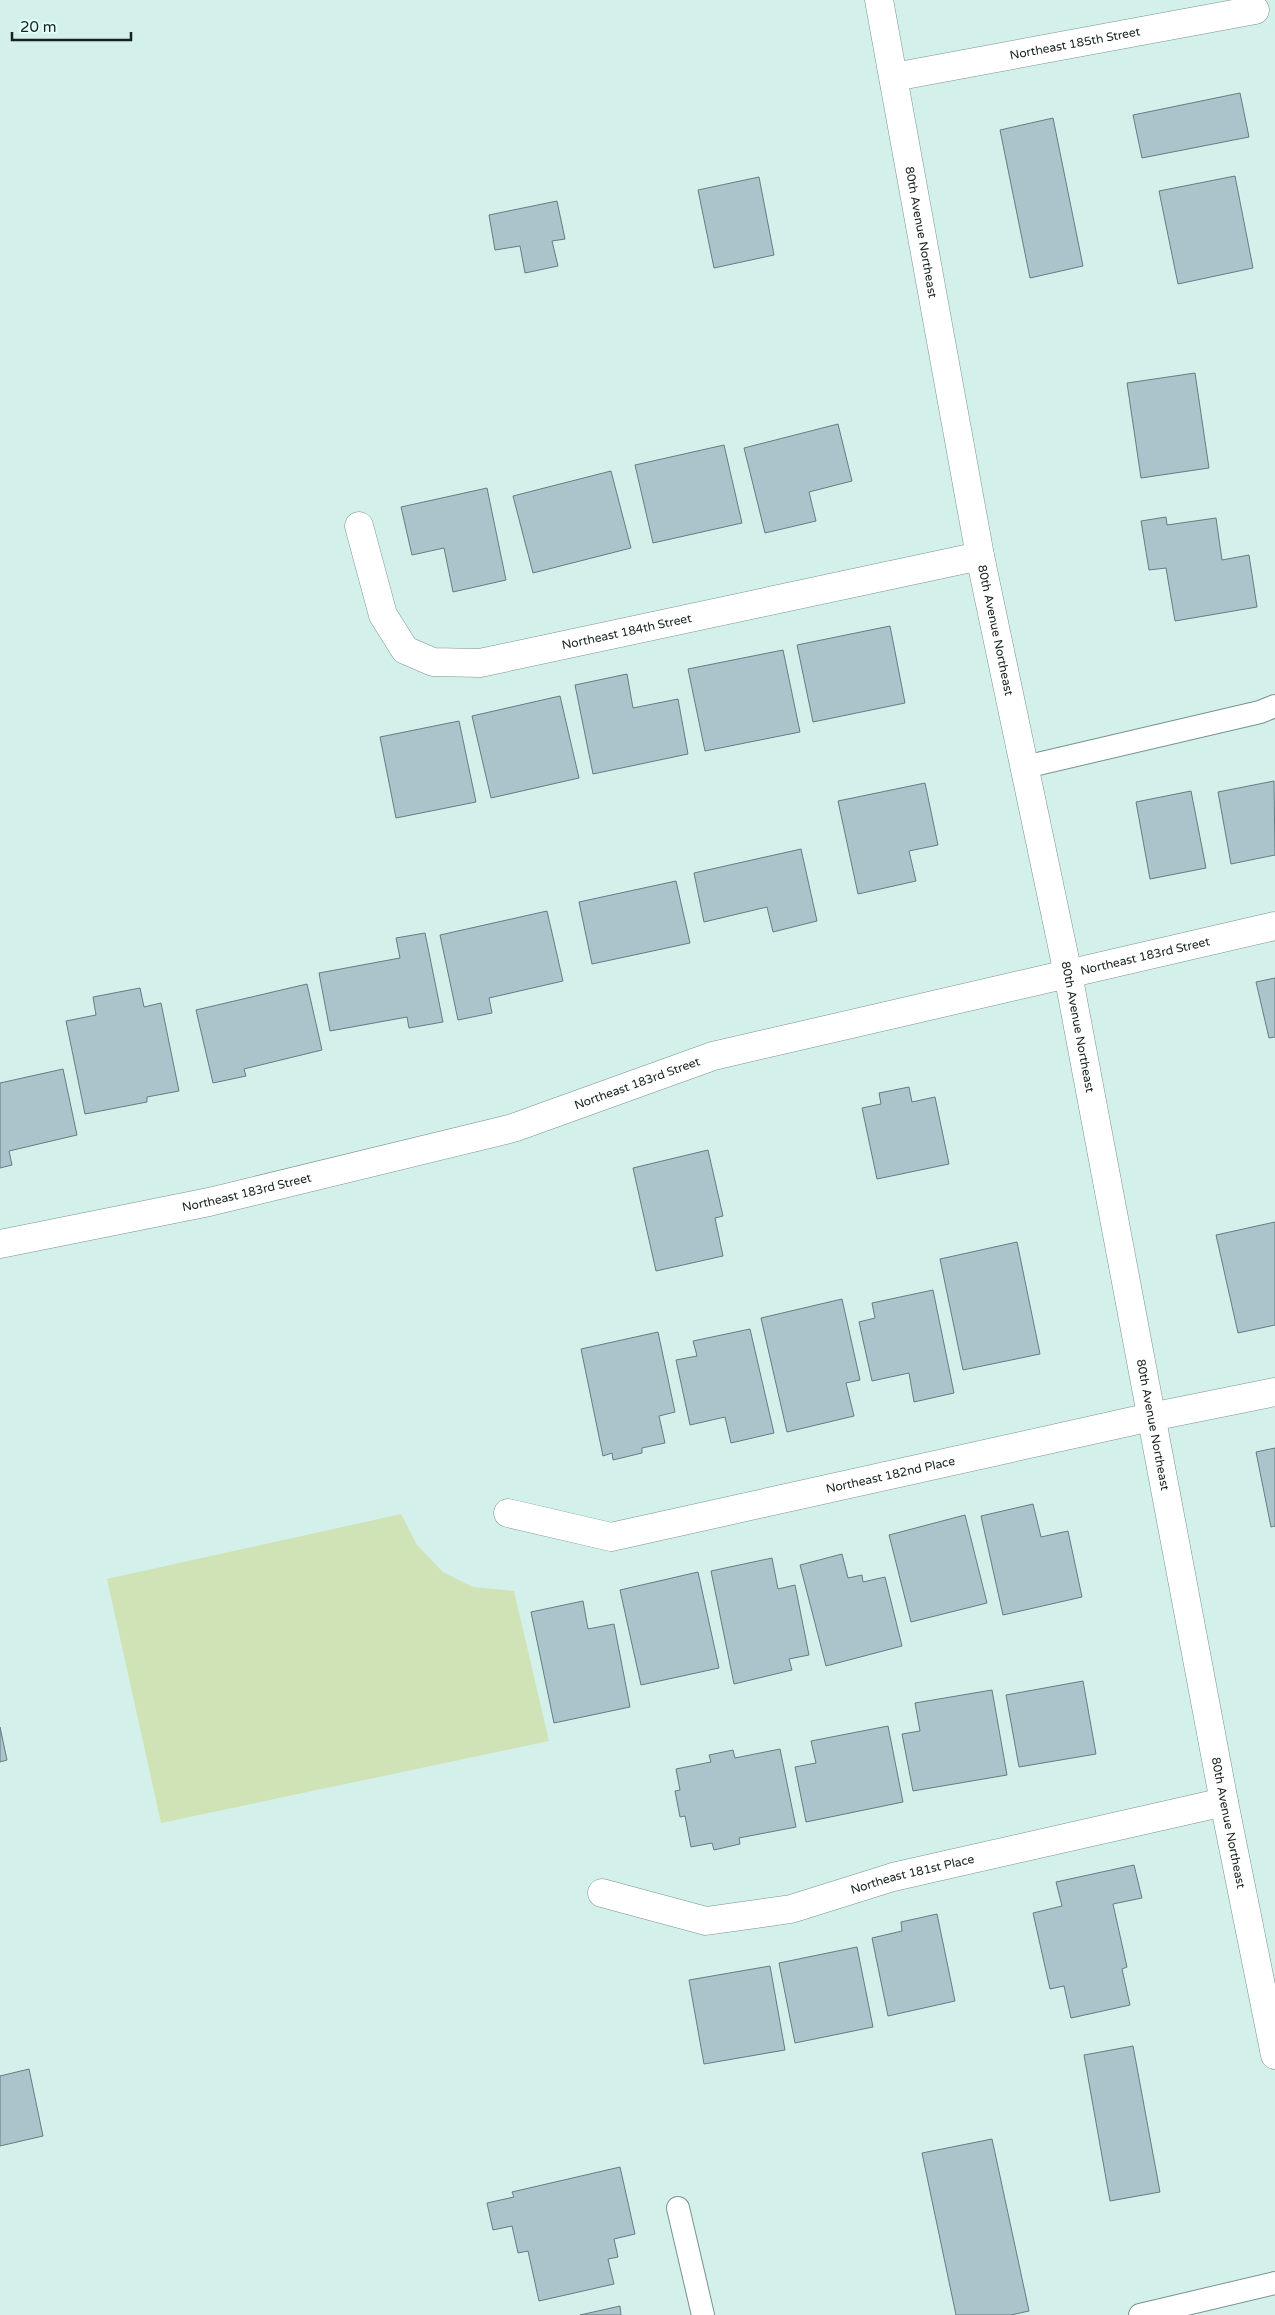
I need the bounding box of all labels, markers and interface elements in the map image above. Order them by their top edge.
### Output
scale bar [12,10,131,42]
text: 20 m [20,18,57,36]
street label: Northeast 185th Street [1009,24,1142,62]
street label: 80th Avenue Northeast [902,165,940,299]
street label: 80th Avenue Northeast [975,564,1016,697]
street label: Northeast 184th Street [561,611,693,652]
street label: Northeast 183rd Street [1079,934,1211,978]
street label: 80th Avenue Northeast [1058,960,1097,1094]
street label: Northeast 183rd Street [572,1054,702,1112]
street label: Northeast 183rd Street [181,1170,313,1214]
street label: 80th Avenue Northeast [1134,1358,1172,1492]
street label: Northeast 182nd Place [825,1454,956,1496]
street label: 80th Avenue Northeast [1209,1756,1248,1890]
street label: Northeast 181st Place [849,1852,976,1897]

